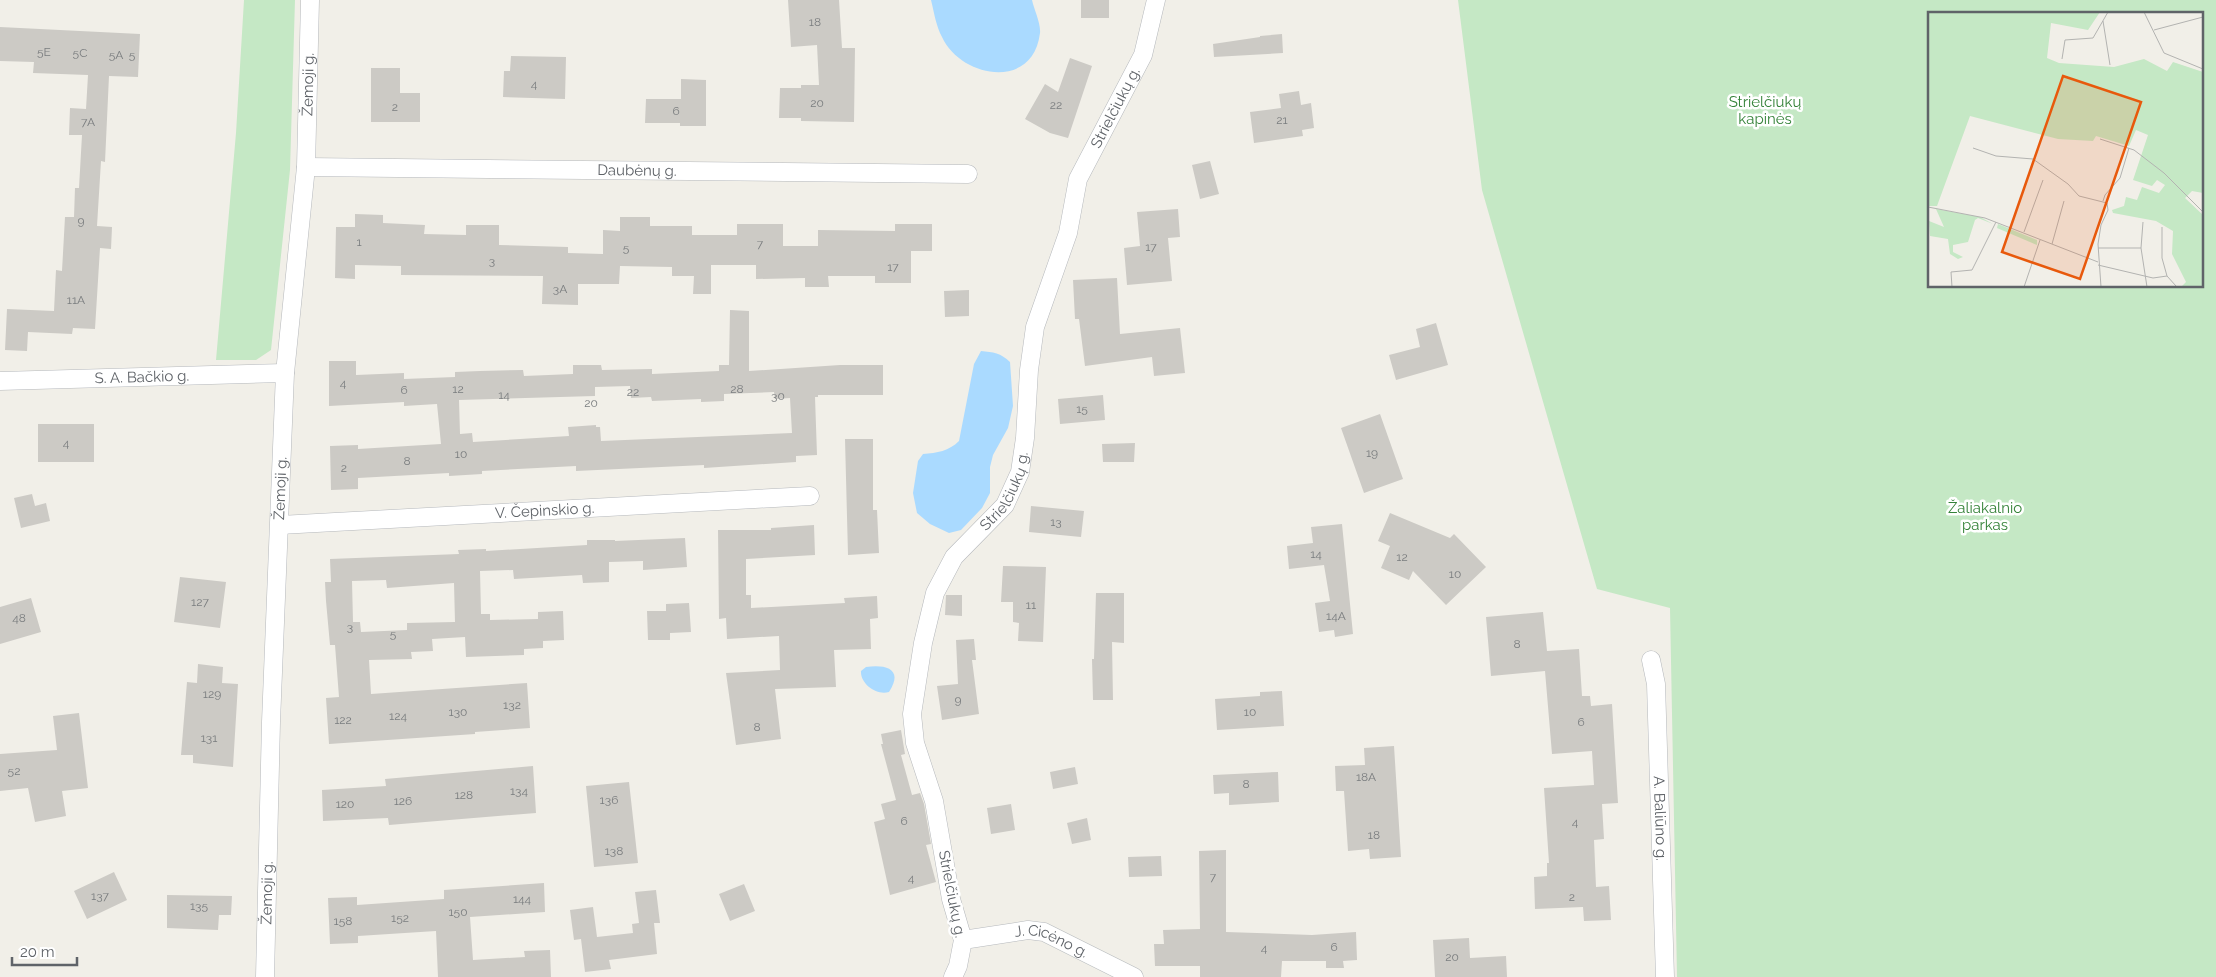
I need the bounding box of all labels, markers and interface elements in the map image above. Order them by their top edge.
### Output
inset map [1928,12,2204,288]
house number: 18 [809,15,821,29]
house number: 5E [37,45,51,59]
house number: 5C [73,46,87,60]
house number: 5A [109,48,123,62]
house number: 5 [129,48,136,62]
street label: Žemoji g. [298,53,318,116]
street label: Strielčiukų g. [1087,64,1144,151]
house number: 4 [531,77,538,91]
park label: Strielčiukų kapinės [1729,93,1801,128]
house number: 20 [810,96,824,110]
house number: 22 [1050,98,1062,112]
house number: 2 [392,100,398,114]
house number: 6 [672,104,680,118]
house number: 21 [1276,113,1288,127]
house number: 7A [81,115,95,129]
street label: Daubėnų g. [597,161,677,180]
house number: 9 [77,214,85,228]
house number: 1 [356,235,362,249]
house number: 7 [757,237,764,251]
house number: 17 [1145,240,1157,254]
house number: 5 [623,241,630,255]
house number: 3 [489,254,495,268]
house number: 17 [887,260,899,274]
house number: 3A [553,282,567,296]
house number: 11A [67,293,85,307]
street label: S. A. Bačkio g. [94,367,190,387]
house number: 4 [340,376,347,390]
house number: 12 [452,382,464,396]
house number: 28 [730,382,744,396]
house number: 6 [400,383,408,397]
house number: 22 [627,385,639,399]
house number: 14 [498,388,510,402]
house number: 30 [771,389,785,403]
house number: 20 [584,396,598,410]
house number: 15 [1076,402,1088,416]
house number: 4 [63,436,70,450]
house number: 19 [1366,446,1378,460]
house number: 10 [455,447,467,461]
street label: Strielčiukų g. [976,451,1032,534]
house number: 8 [403,454,411,468]
street label: Žemoji g. [270,456,291,520]
house number: 2 [341,461,347,475]
street label: V. Čepinskio g. [494,499,595,522]
park label: Žaliakalnio parkas [1948,499,2022,534]
house number: 13 [1050,515,1062,529]
house number: 14 [1310,547,1322,561]
house number: 12 [1396,550,1408,564]
house number: 10 [1449,567,1461,581]
house number: 127 [191,595,209,609]
house number: 11 [1026,598,1036,612]
house number: 14A [1326,609,1346,623]
house number: 48 [12,611,26,625]
house number: 3 [347,620,353,634]
house number: 5 [390,627,397,641]
house number: 8 [1513,637,1521,651]
house number: 129 [203,687,221,701]
house number: 9 [954,693,962,707]
house number: 132 [503,698,521,712]
house number: 130 [449,705,467,719]
house number: 10 [1244,705,1256,719]
house number: 124 [389,709,407,723]
house number: 122 [334,713,352,727]
house number: 6 [1577,715,1585,729]
house number: 8 [753,720,761,734]
house number: 131 [201,731,217,745]
house number: 52 [8,764,20,778]
house number: 18A [1356,770,1376,784]
street label: A. Baliūno g. [1650,776,1670,861]
house number: 8 [1242,777,1250,791]
house number: 134 [510,784,528,798]
house number: 128 [455,788,473,802]
house number: 136 [600,793,618,807]
house number: 126 [394,794,412,808]
house number: 120 [336,797,354,811]
house number: 6 [900,814,908,828]
house number: 4 [1572,815,1579,829]
house number: 18 [1368,828,1380,842]
house number: 138 [605,844,623,858]
street label: Strielčiukų g. [935,849,969,939]
street label: Žemoji g. [257,861,277,925]
house number: 7 [1210,870,1217,884]
house number: 4 [908,871,915,885]
house number: 137 [91,889,110,903]
house number: 2 [1569,890,1575,904]
house number: 144 [513,892,532,906]
house number: 135 [190,899,208,913]
house number: 150 [448,905,468,919]
house number: 152 [391,911,409,925]
house number: 158 [334,914,352,928]
street label: J. Cicėno g. [1013,921,1091,962]
scale bar [12,934,78,966]
house number: 6 [1330,940,1338,954]
house number: 4 [1261,941,1268,955]
text: 20 m [20,943,55,961]
house number: 20 [1445,950,1459,964]

